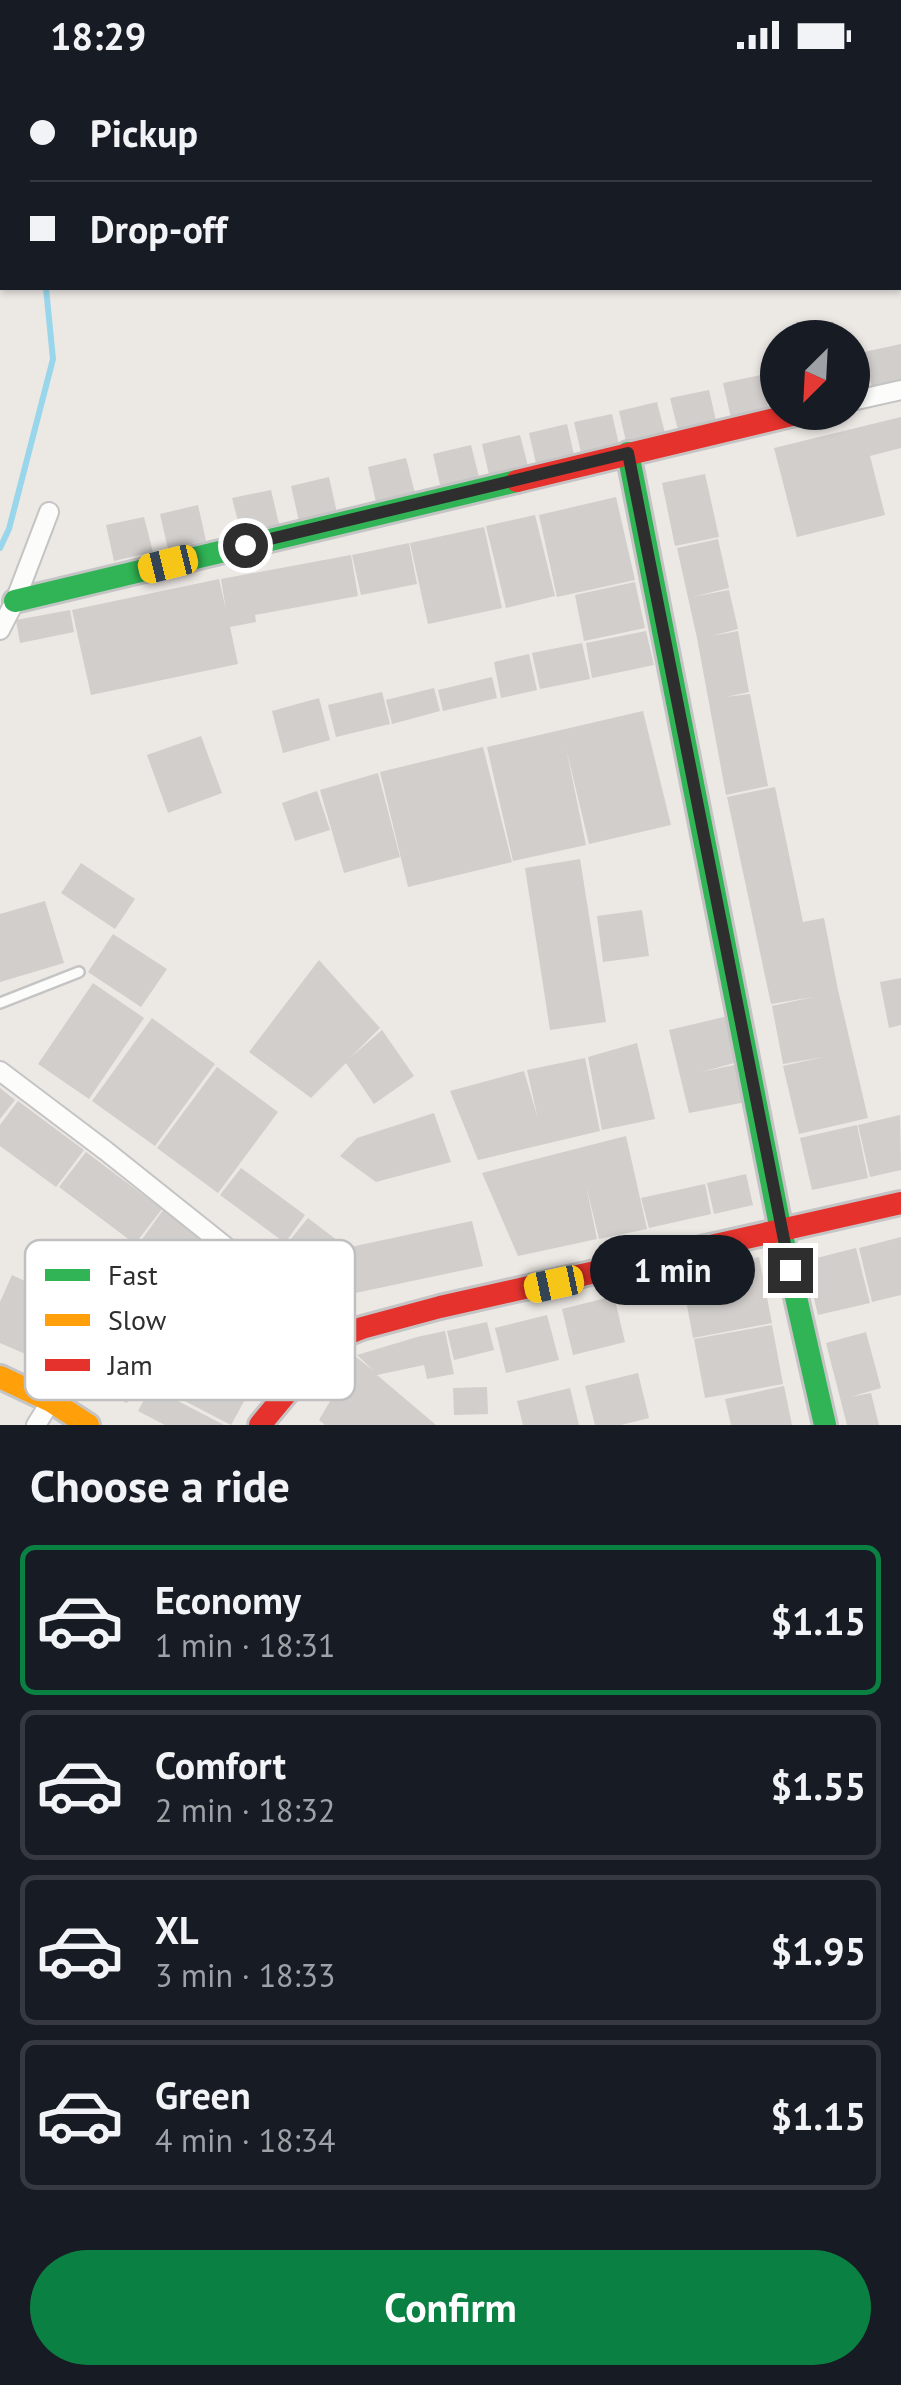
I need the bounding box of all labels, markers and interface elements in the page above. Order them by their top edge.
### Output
text: 18:29 [50,11,146,60]
text: Pickup [90,108,198,157]
text: Drop-off [90,204,227,253]
north arrow [760,320,870,430]
map controls [760,320,870,430]
route start [223,523,268,568]
car [135,542,201,586]
callout: 1 min [590,1235,755,1305]
legend [25,1240,355,1400]
route end [768,1248,813,1293]
text: 1 min [633,1249,712,1291]
text: Fast [108,1256,158,1293]
car [522,1263,586,1305]
text: Slow [108,1301,167,1338]
text: Jam [107,1346,153,1383]
text: Choose a ride [30,1456,290,1514]
icon: car [35,1575,125,1665]
text: Economy [155,1575,301,1624]
text: $1.15 [770,1596,866,1645]
text: 1 min · 18:31 [155,1624,335,1666]
icon: car [35,1740,125,1830]
text: Comfort [155,1740,286,1789]
text: $1.55 [770,1761,866,1810]
text: 2 min · 18:32 [155,1789,335,1831]
icon: car [35,1905,125,1995]
text: XL [155,1905,199,1954]
text: $1.95 [770,1926,866,1975]
text: 3 min · 18:33 [155,1954,335,1996]
icon: car [35,2070,125,2160]
text: Green [155,2070,251,2119]
text: $1.15 [770,2091,866,2140]
text: 4 min · 18:34 [155,2119,335,2161]
button: Confirm [30,2250,871,2365]

